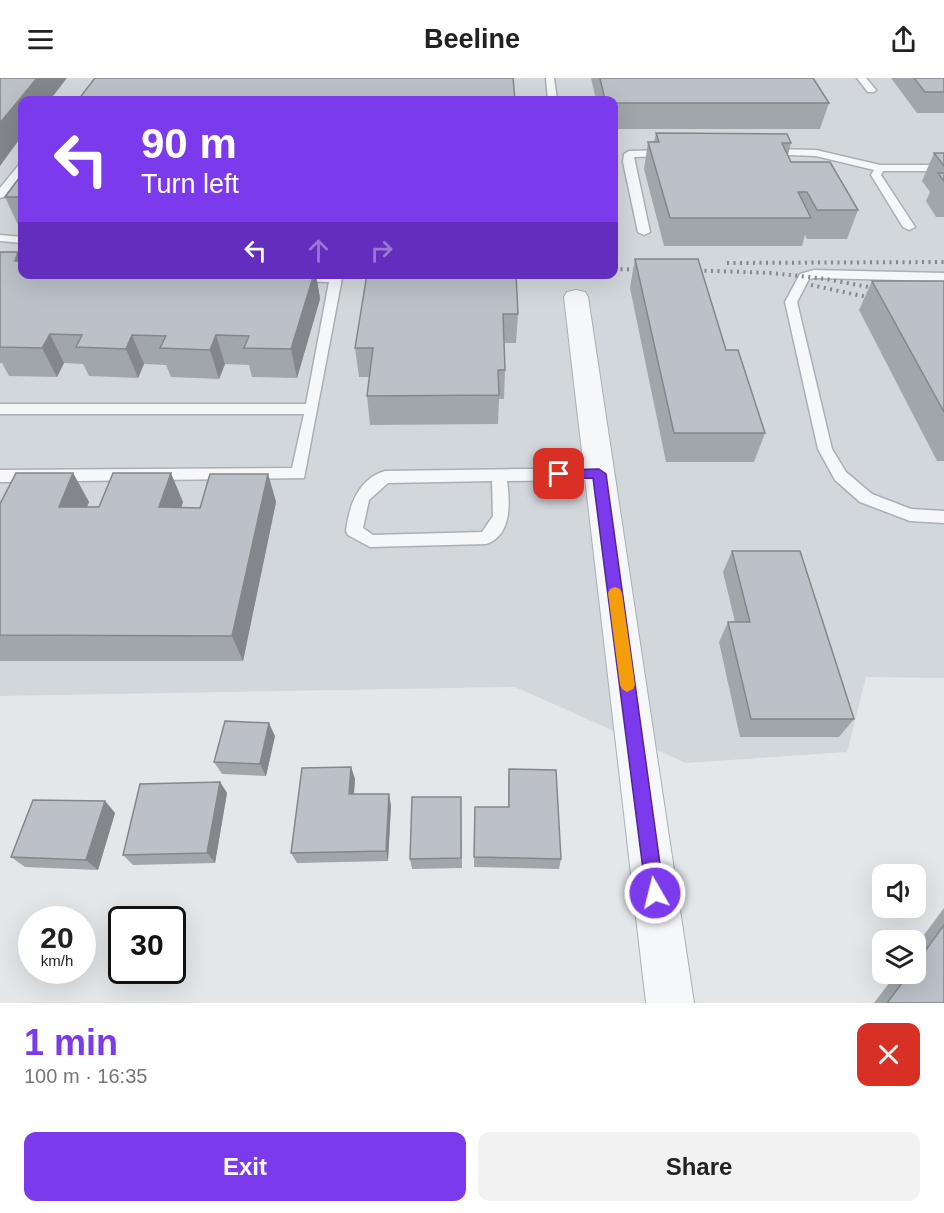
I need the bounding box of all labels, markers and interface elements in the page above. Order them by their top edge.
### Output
icon: menu [24,23,57,56]
icon: share [887,23,920,56]
text: Beeline [424,24,520,54]
icon: left [42,120,120,198]
text: 90 m [141,120,237,167]
text: Turn left [141,169,239,199]
icon: left [239,234,272,267]
icon: ahead [302,234,335,267]
icon: right [365,234,398,267]
pin [533,448,584,499]
icon: arrive [542,457,575,490]
position arrow [623,861,687,925]
map controls [872,864,926,984]
button: sound [872,864,926,918]
speed limit sign: 30 [108,906,186,984]
text: 20 [40,921,74,954]
button: layers [872,930,926,984]
text: km/h [41,952,73,969]
text: 1 min [24,1022,118,1063]
button: close [857,1023,920,1086]
text: 100 m · 16:35 [24,1065,147,1087]
button: Exit [24,1132,466,1201]
button: Share [478,1132,920,1201]

